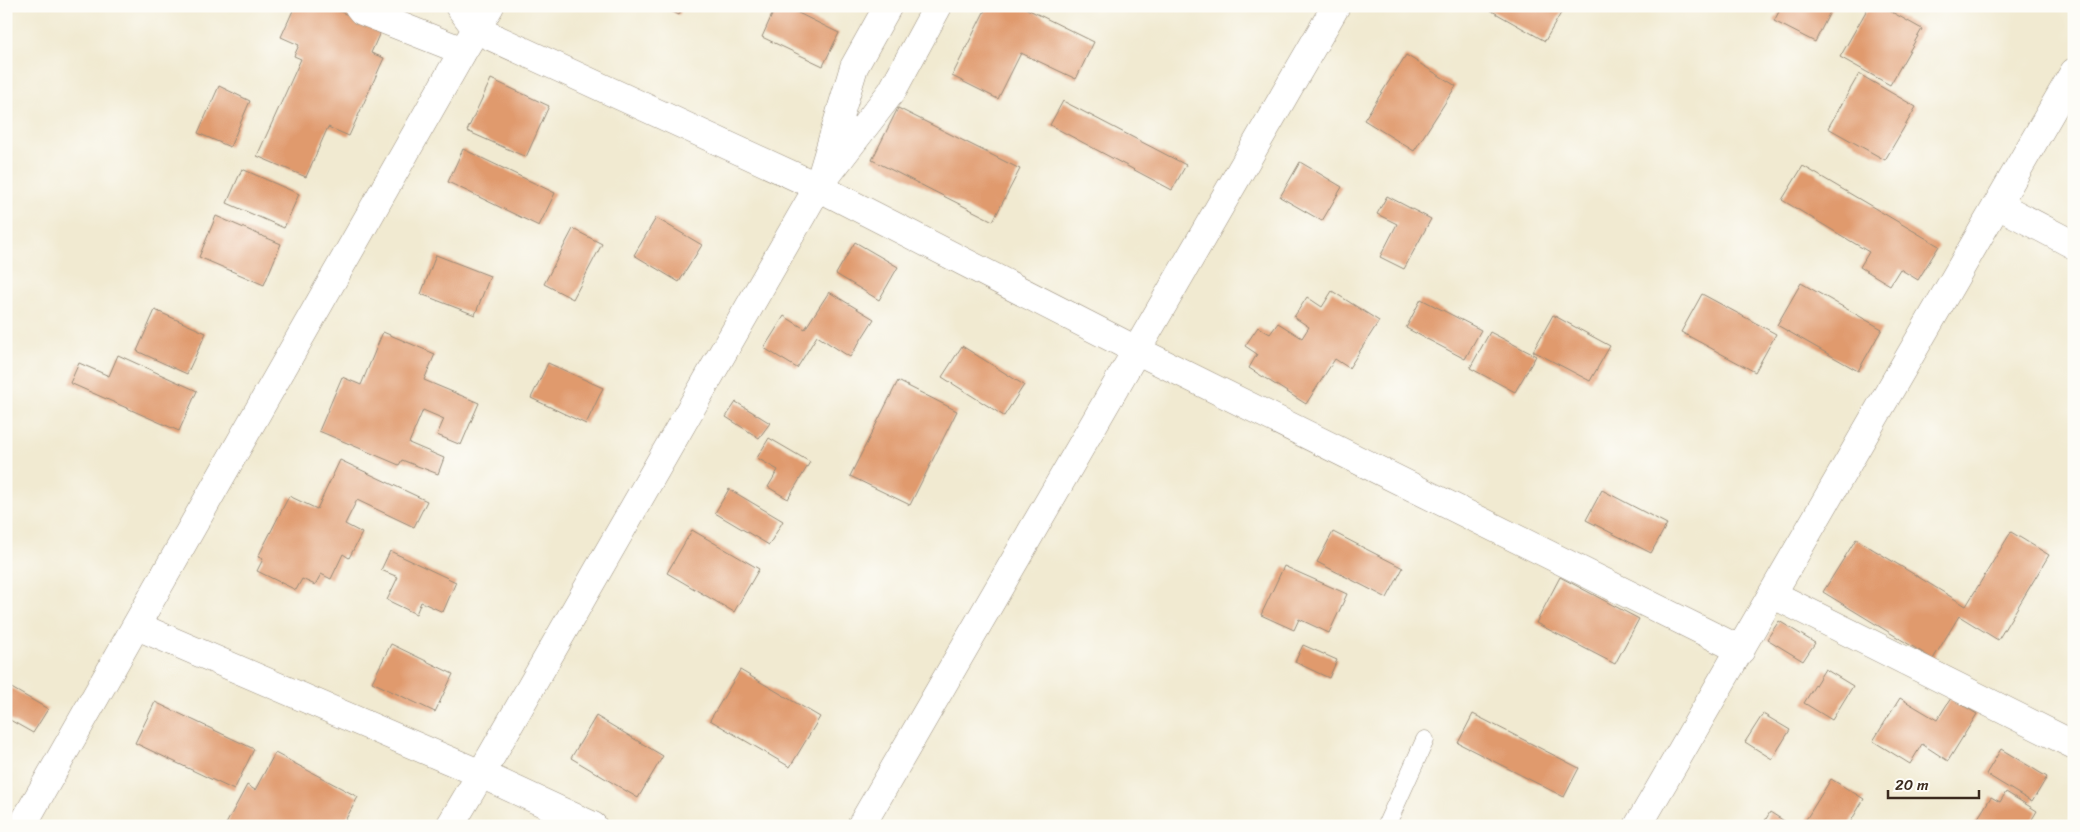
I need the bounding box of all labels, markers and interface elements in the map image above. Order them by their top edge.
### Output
scale bar [1888,767,1979,799]
text: 20 m [1895,772,1929,798]

